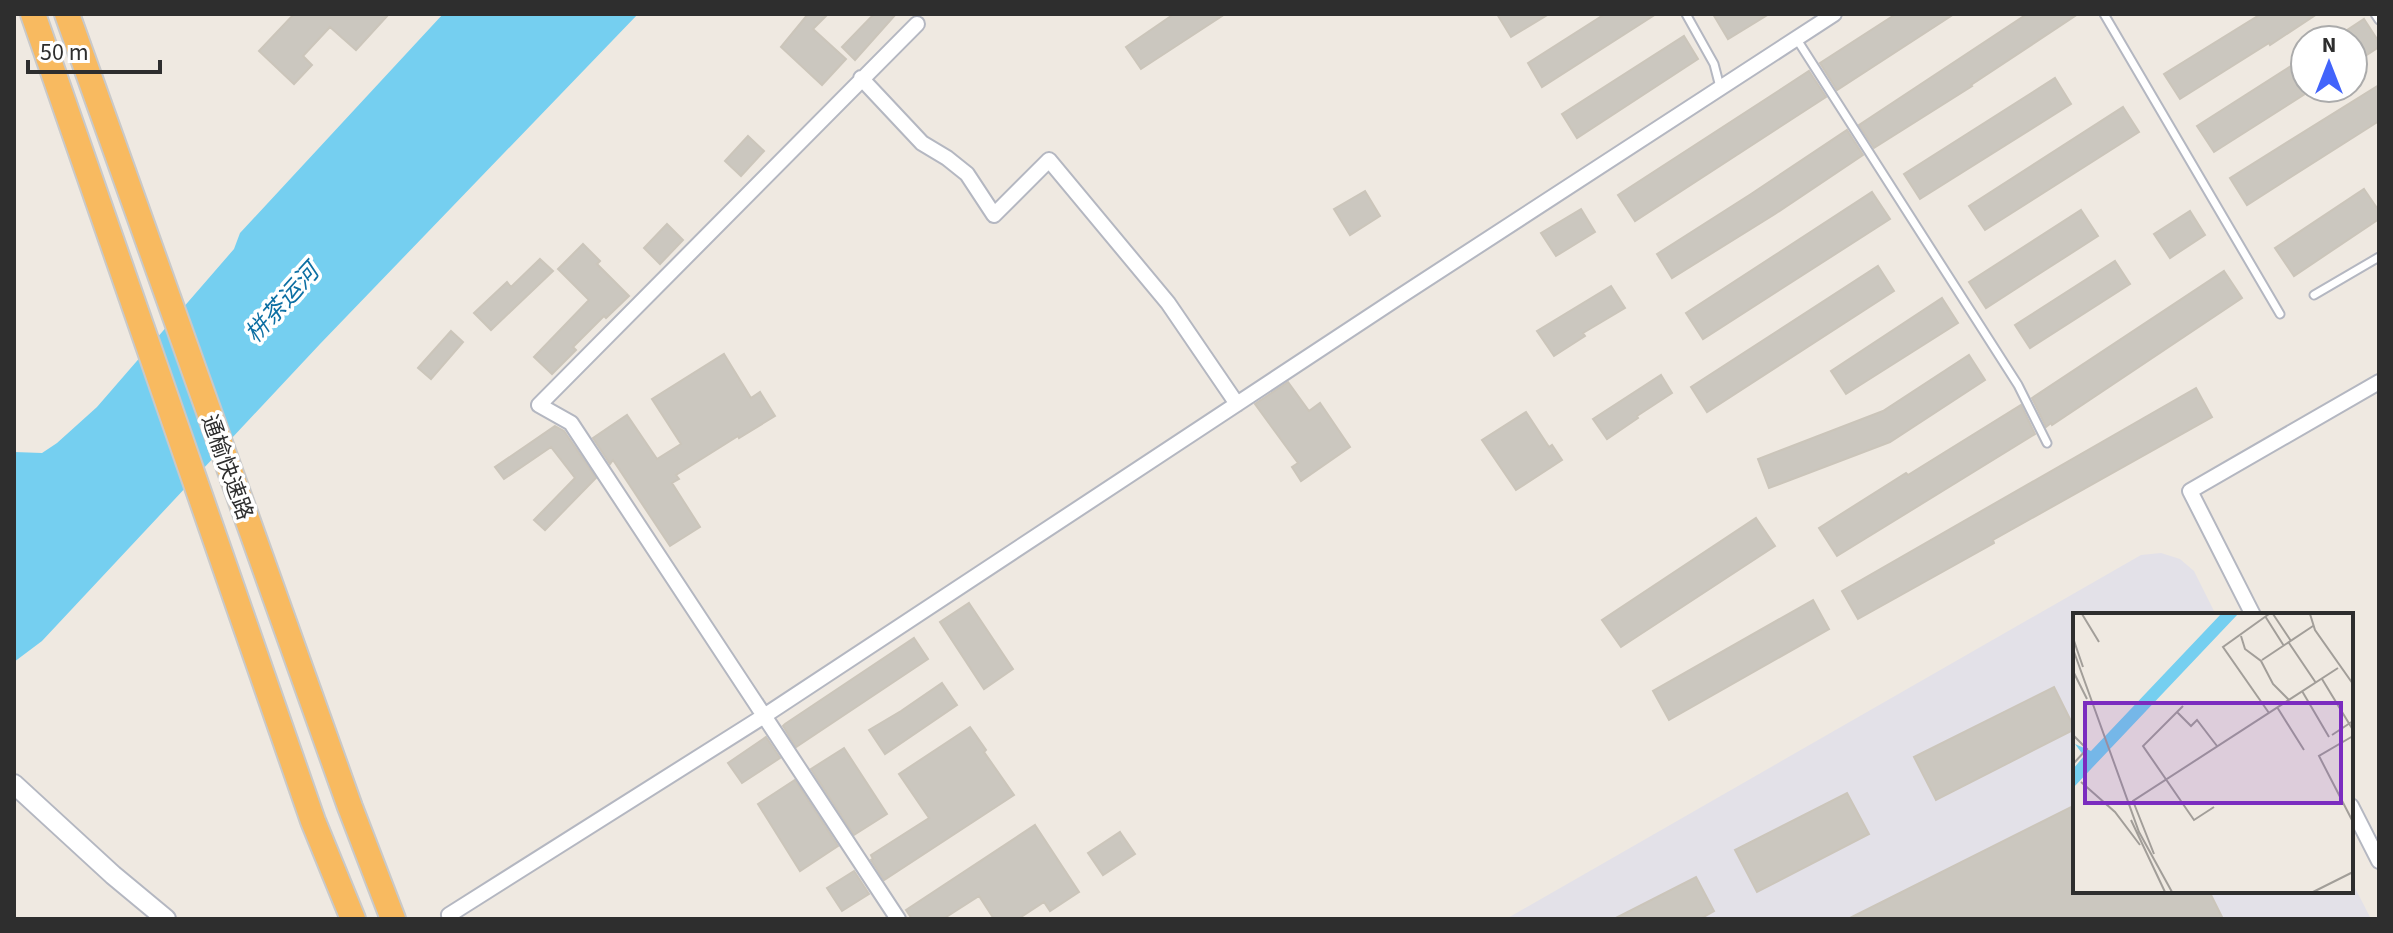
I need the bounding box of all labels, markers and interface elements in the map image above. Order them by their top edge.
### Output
scale bar [28,24,160,74]
north arrow [2289,24,2369,104]
text: N [2322,29,2336,61]
text: 50 m [40,35,89,70]
water label: 栟茶运河 [237,253,330,351]
street label: 通榆快速路 [193,410,261,525]
inset map [2073,613,2353,893]

